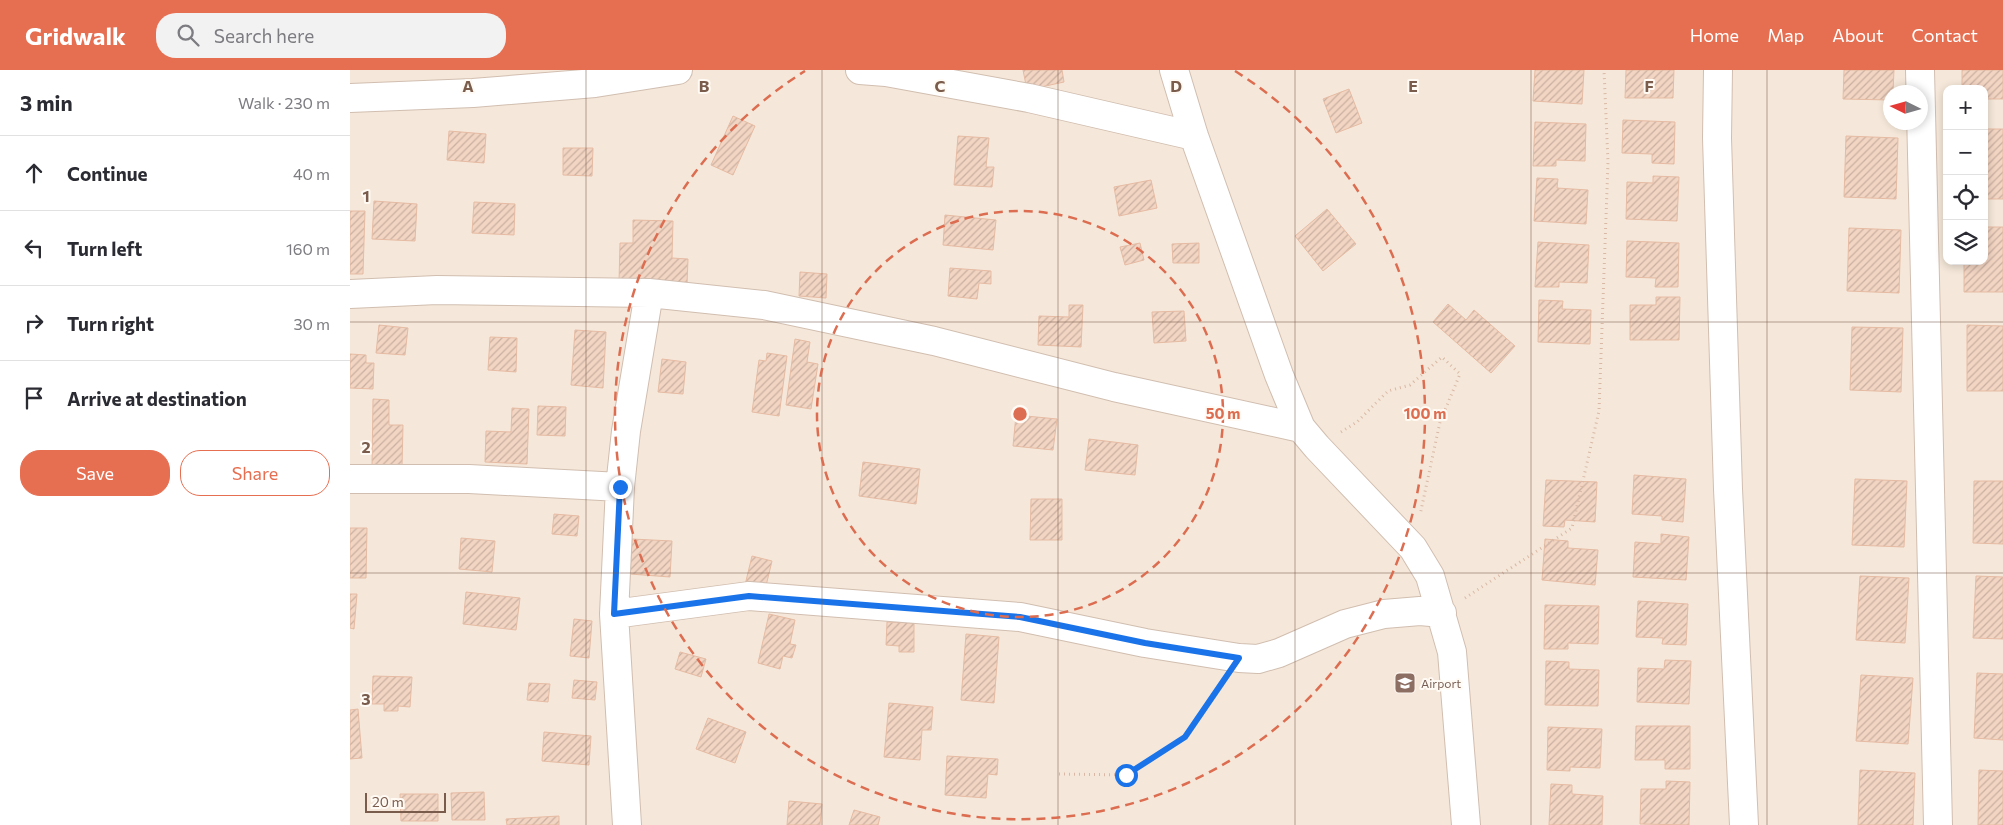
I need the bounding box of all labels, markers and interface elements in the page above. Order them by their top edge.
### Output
search box [156,13,506,58]
text: Gridwalk [25,21,126,50]
icon: search [174,21,202,49]
text: Search here [214,24,314,47]
text: Home [1690,24,1739,46]
text: Map [1767,24,1804,46]
text: About [1832,24,1884,46]
text: Contact [1912,24,1978,46]
text: A [462,76,474,95]
text: B [699,76,710,95]
text: C [935,76,946,95]
text: D [1170,76,1182,95]
text: E [1408,76,1418,95]
text: F [1644,76,1654,95]
north arrow [1883,85,1928,130]
map controls [1943,85,1988,265]
button: + [1943,85,1988,130]
text: 3 min [20,90,73,115]
text: Walk · 230 m [238,93,330,112]
button: − [1943,130,1988,175]
icon: ahead [20,159,48,187]
text: Continue [67,162,147,185]
text: 40 m [293,164,330,183]
button: locate [1943,175,1988,220]
text: 1 [362,186,370,205]
button: layers [1943,220,1988,265]
icon: left [20,234,48,262]
text: Turn left [67,237,142,260]
text: 160 m [286,239,330,258]
icon: right [20,309,48,337]
text: Turn right [67,312,154,335]
text: 30 m [293,314,330,333]
icon: arrive [20,384,48,412]
text: Arrive at destination [67,387,247,410]
text: 50 m [1206,404,1240,422]
text: 100 m [1404,404,1446,422]
centre of rings [1011,405,1029,423]
text: 2 [361,437,371,456]
button: Save [20,450,170,496]
button: Share [180,450,330,496]
route end [609,476,632,499]
school or university icon: Airport [1393,671,1417,695]
place label: Airport [1421,676,1461,690]
text: 3 [361,689,371,708]
route start [1115,764,1138,787]
scale bar [365,790,446,813]
text: 20 m [372,793,404,810]

